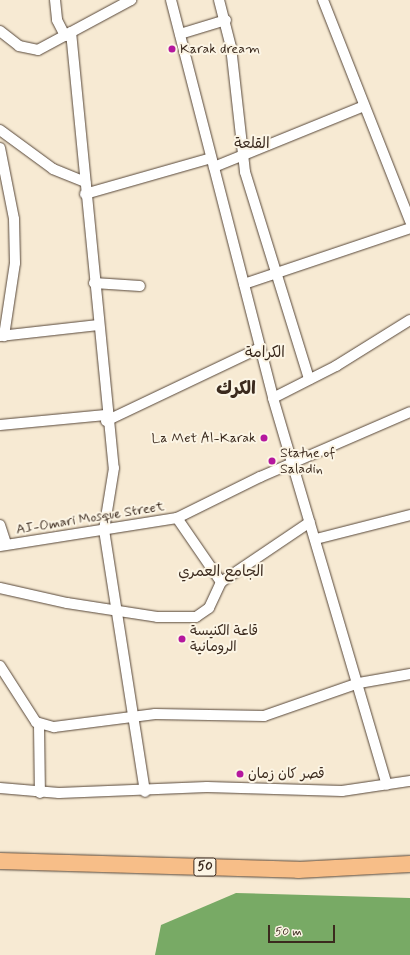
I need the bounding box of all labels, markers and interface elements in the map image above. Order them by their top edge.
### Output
place label: Karak dream [180,41,260,57]
marker: Karak dream [167,44,177,54]
district label: القلعة [234,136,270,154]
district label: الكرامة [245,345,285,363]
district label: الكرك [216,378,256,400]
place label: La Met Al-Karak [153,430,256,446]
marker: La Met Al-Karak [259,433,269,443]
place label: Statue of Saladin [280,445,336,478]
marker: Statue of Saladin [267,456,277,466]
street label: AI-Omari Mosque Street [14,498,166,538]
district label: الجامع العمري [178,564,264,582]
place label: قاعة الكنيسة الرومانية [190,623,258,656]
marker: قاعة الكنيسة الرومانية [177,634,187,644]
place label: قصر كان زمان [248,766,325,782]
marker: قصر كان زمان [235,769,245,779]
road number: 50 [193,856,217,878]
scale bar [270,917,337,943]
text: 50 m [275,924,302,940]

